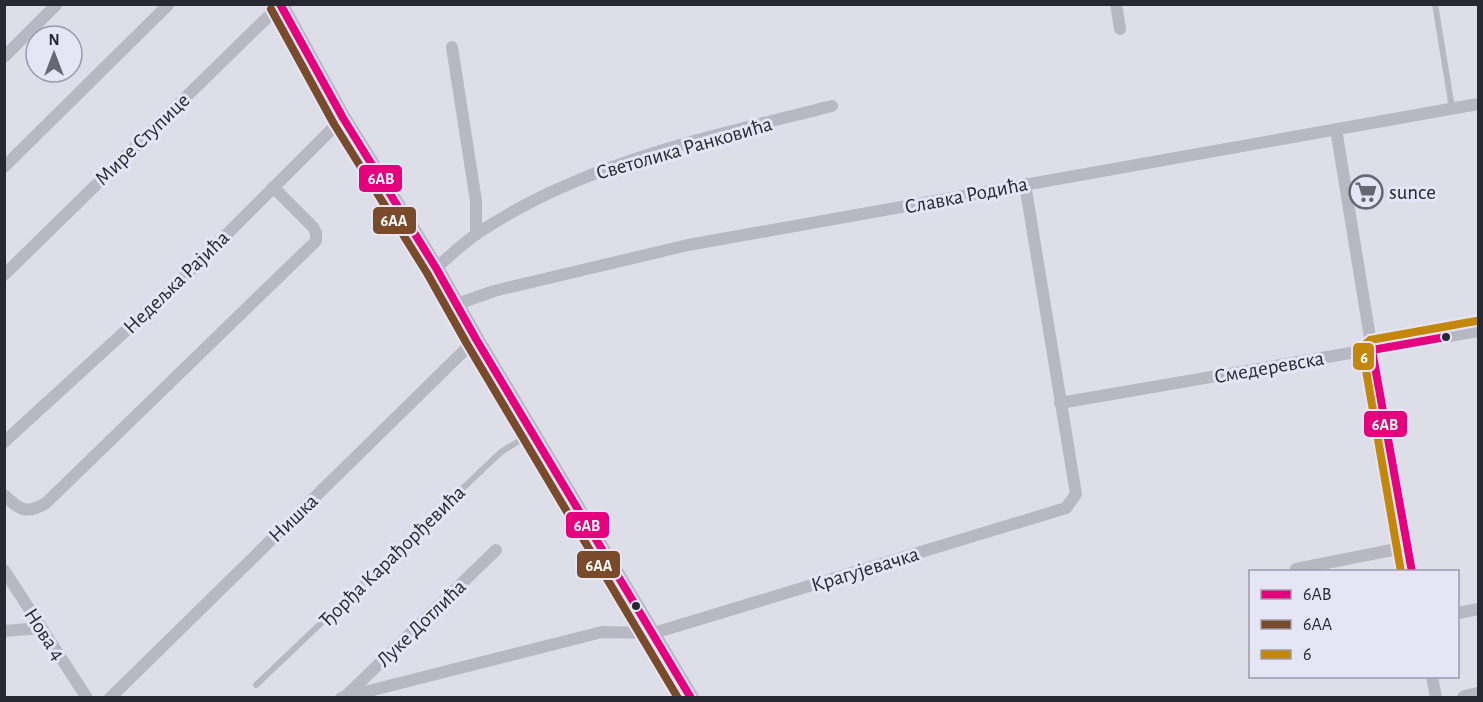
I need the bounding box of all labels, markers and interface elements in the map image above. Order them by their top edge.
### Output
north arrow [24,24,84,84]
text: N [48,32,60,48]
street label: Мире Ступице [91,89,194,189]
street label: Светолика Ранковића [594,113,775,184]
line badge: 6AB [358,164,403,193]
text: 6AB [368,171,394,187]
street label: Славка Родића [903,173,1030,218]
supermarket icon: sunce [1348,174,1384,210]
place label: sunce [1389,182,1436,203]
line badge: 6AA [372,206,417,235]
text: 6AA [381,213,408,229]
street label: Недељка Рајића [120,227,233,338]
unlabelled marker [1440,331,1452,343]
line badge: 6 [1352,342,1375,371]
street label: Смедеревска [1212,347,1326,387]
text: 6 [1360,350,1368,366]
line badge: 6AB [1363,410,1408,438]
text: 6AB [1372,417,1398,433]
street label: Ђорђа Карађорђевића [315,481,470,632]
street label: Нишка [265,490,322,546]
line badge: 6AB [565,511,610,539]
text: 6AB [574,518,600,534]
street label: Крагујевачка [809,543,922,596]
line badge: 6AA [576,550,621,579]
text: 6AA [586,558,613,574]
legend [1249,570,1459,678]
street label: Луке Дотлића [373,576,470,671]
text: 6AB [1303,586,1332,604]
unlabelled marker [630,600,642,612]
street label: Нова 4 [20,605,69,664]
text: 6AA [1303,616,1333,634]
text: 6 [1303,646,1311,664]

